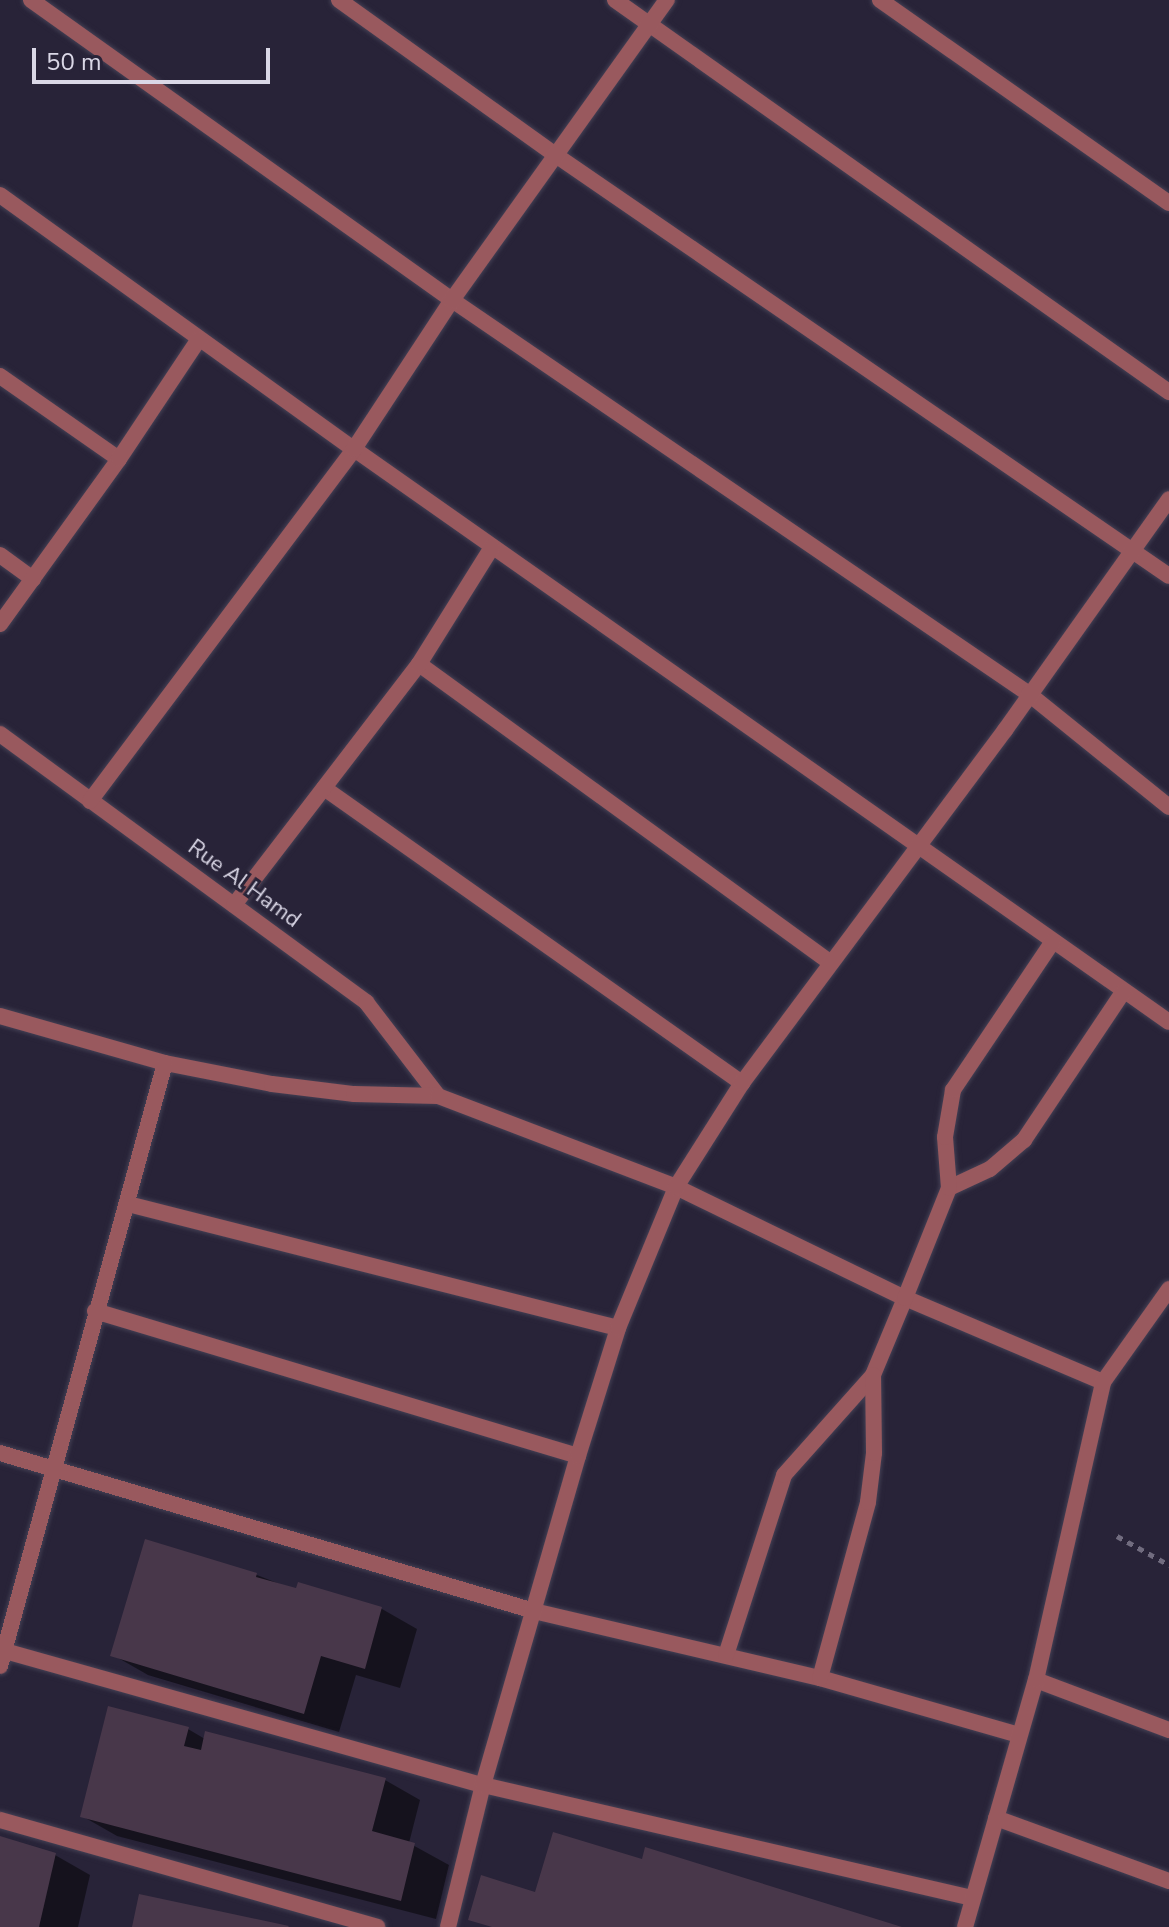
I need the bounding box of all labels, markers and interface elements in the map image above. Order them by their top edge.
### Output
scale bar [36,32,274,82]
text: 50 m [46,46,102,78]
street label: Rue Al Hamd [183,834,305,934]

